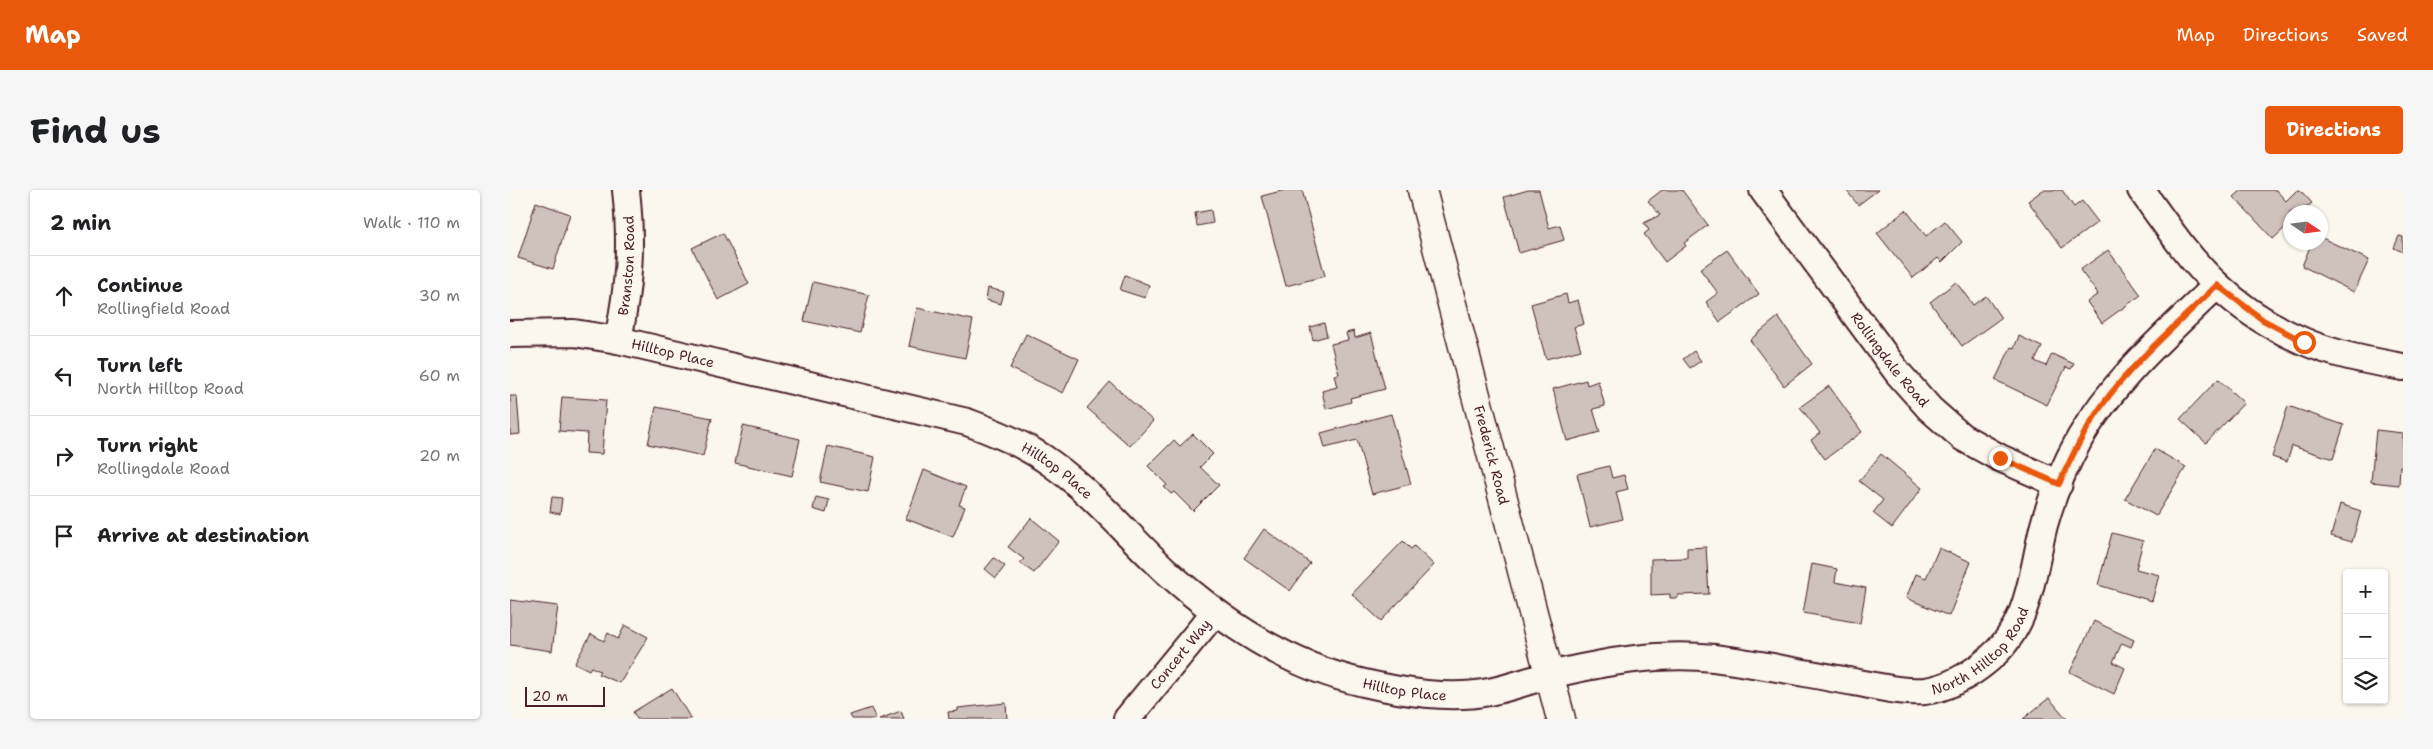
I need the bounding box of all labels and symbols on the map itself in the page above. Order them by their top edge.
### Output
north arrow [2283,205,2328,250]
street label: Branston Road [614,215,638,317]
street label: Rollingdale Road [1847,308,1933,411]
route start [2293,331,2316,354]
street label: Hilltop Place [630,334,716,371]
street label: Frederick Road [1470,403,1513,507]
street label: Hilltop Place [1018,438,1097,503]
route end [1989,447,2012,470]
street label: North Hilltop Road [1929,604,2033,699]
street label: Concert Way [1146,615,1215,693]
street label: Hilltop Place [1361,674,1447,704]
scale bar [525,684,605,707]

